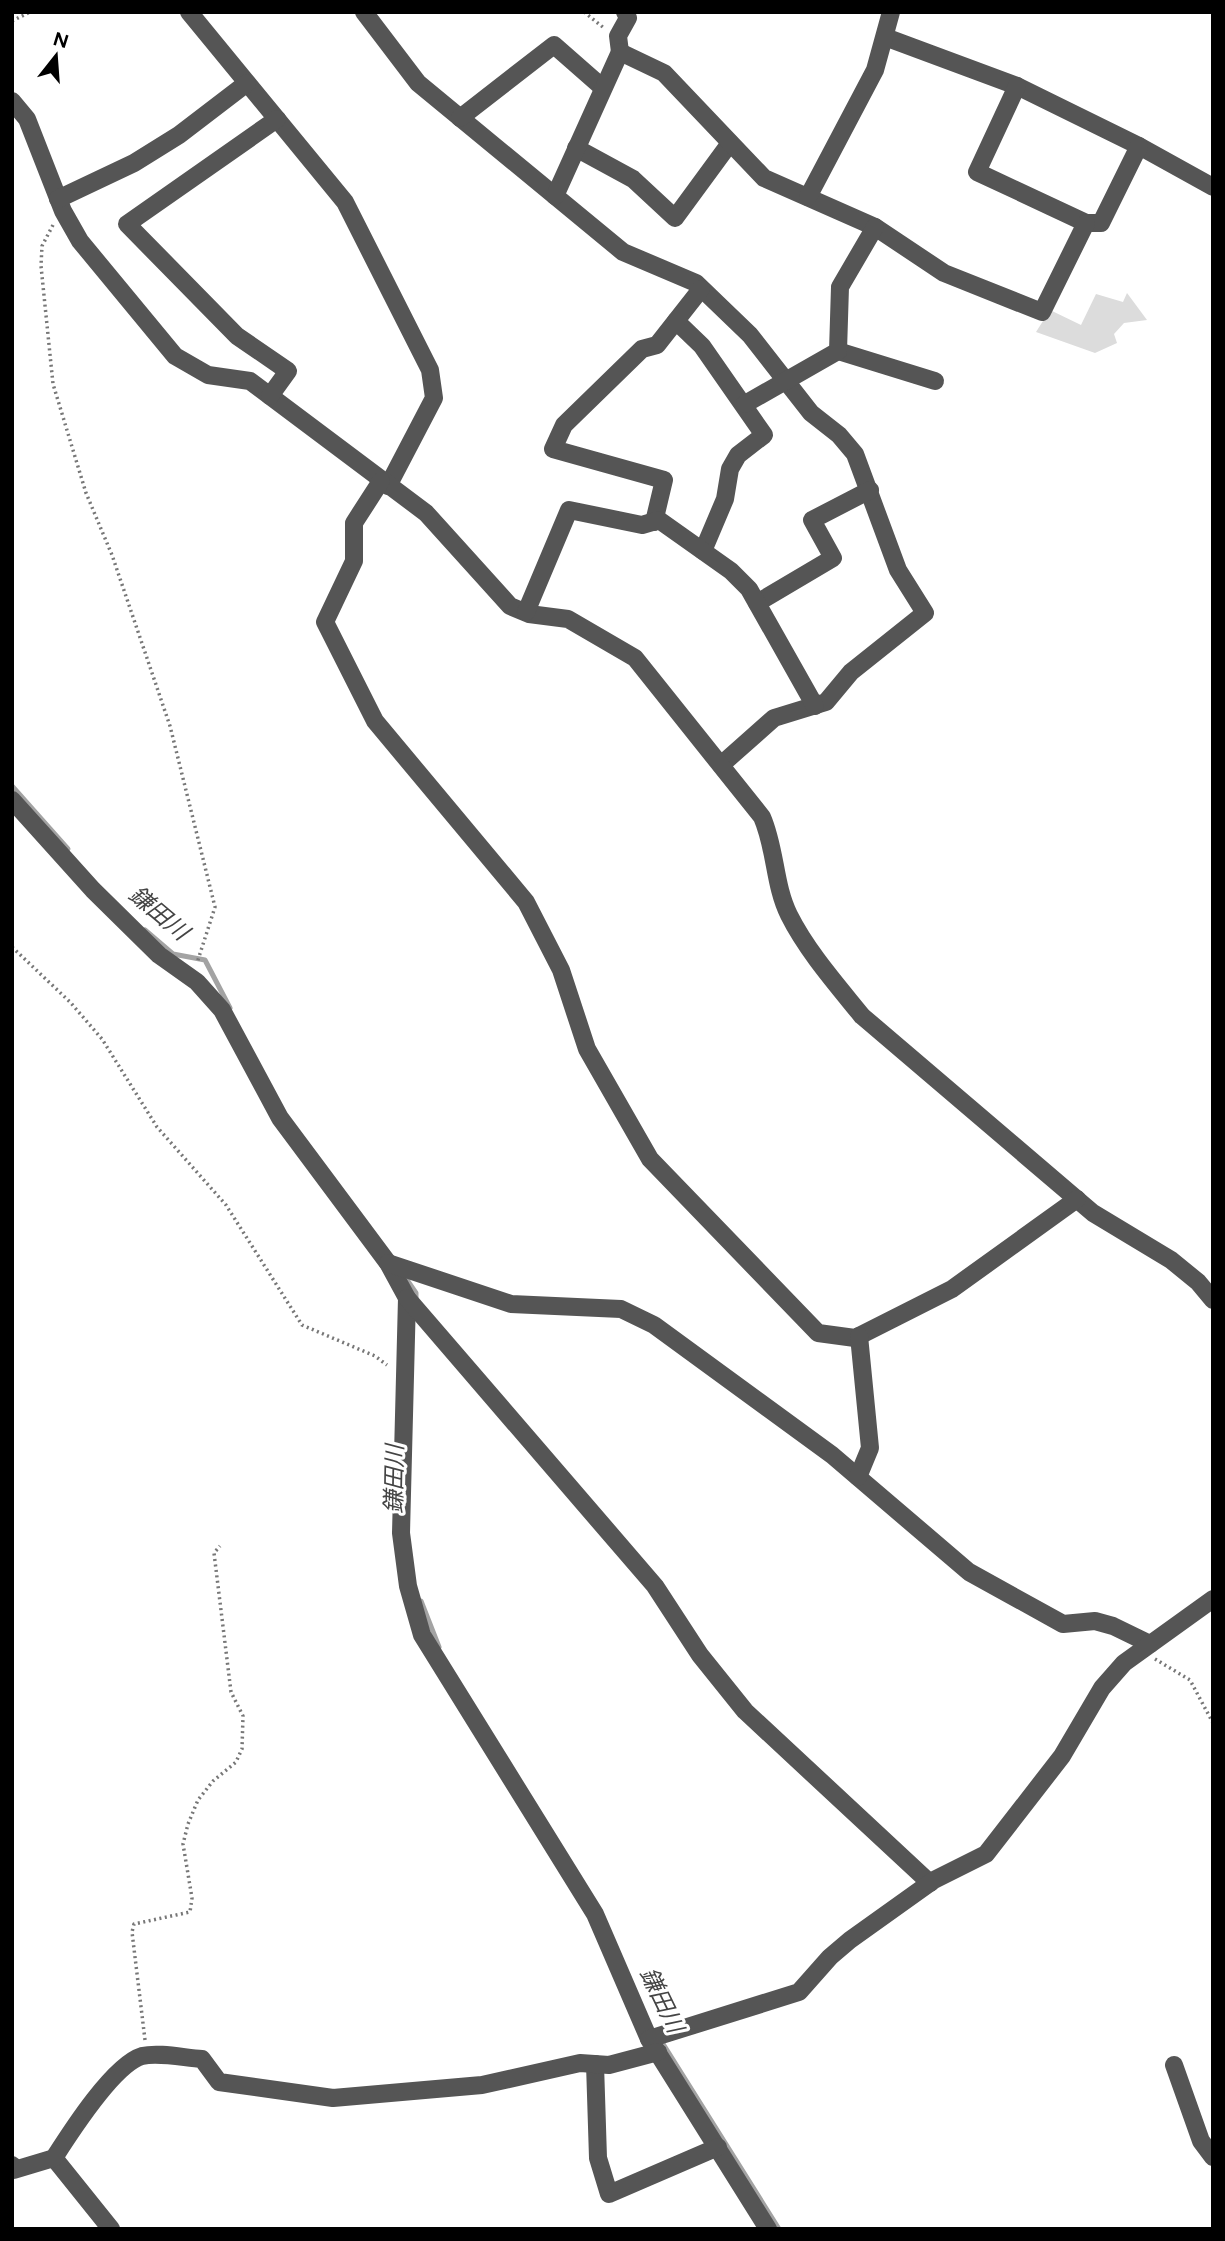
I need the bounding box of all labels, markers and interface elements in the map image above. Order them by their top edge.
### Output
north arrow [21,21,91,91]
text: N [50,27,71,53]
water label: 鎌田川 [124,880,197,948]
water label: 鎌田川 [379,1441,409,1514]
water label: 鎌田川 [634,1963,691,2040]

